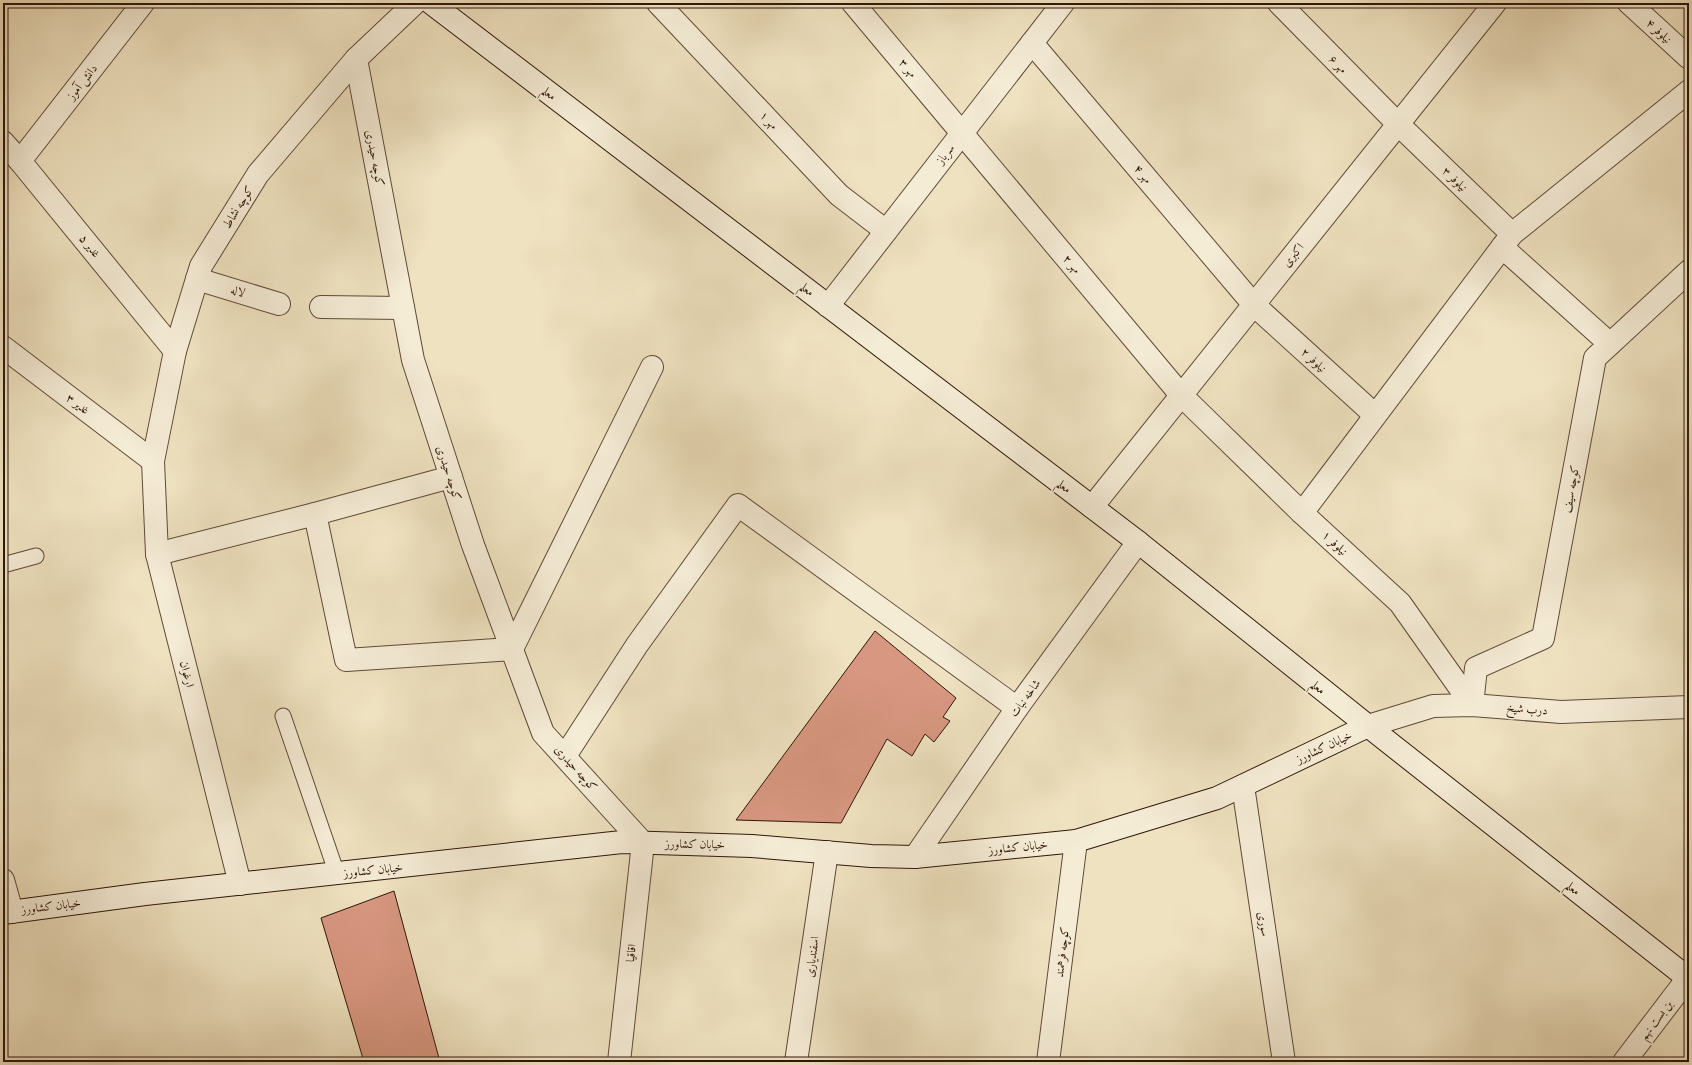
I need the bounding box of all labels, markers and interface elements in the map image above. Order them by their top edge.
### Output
street label: نیلوفر ۴ [1643,16,1675,47]
street label: مهر ۶ [1325,52,1350,77]
street label: مهر ۳ [895,56,920,81]
street label: دانش آموز [62,61,102,104]
street label: معلم [536,83,559,107]
street label: مهر ۱ [756,108,781,133]
street label: کوچه حیدری [361,129,387,188]
street label: سرباز [932,141,958,168]
street label: مهر ۴ [1130,162,1155,187]
street label: نیلوفر ۳ [1439,164,1470,195]
street label: کوچه نشاط [220,183,258,232]
street label: غدیر ۵ [76,232,104,261]
street label: اکبری [1279,240,1308,270]
street label: مهر ۲ [1059,252,1084,277]
street label: معلم [794,279,817,303]
street label: لاله [229,282,247,301]
street label: نیلوفر ۲ [1298,345,1330,376]
street label: غدیر ۳ [63,391,93,418]
street label: کوچه حیدری [432,444,464,503]
street label: کوچه سیف [1560,464,1584,514]
street label: معلم [1051,476,1074,500]
street label: نیلوفر ۱ [1319,528,1351,559]
street label: ارغوان [176,659,197,689]
street label: شاخه نبات [1007,676,1044,720]
street label: معلم [1305,677,1328,701]
street label: درب شیخ [1506,701,1548,721]
street label: خیابان کشاورز [1293,728,1355,767]
street label: کوچه حیدری [550,742,600,795]
street label: خیابان کشاورز [664,836,725,853]
street label: خیابان کشاورز [986,837,1049,858]
street label: خیابان کشاورز [341,860,404,881]
street label: معلم [1560,878,1583,902]
street label: خیابان کشاورز [19,895,82,918]
street label: سوری [1254,911,1273,938]
street label: کوچه فرهمند [1052,926,1074,978]
street label: اسفندیاری [802,935,823,979]
street label: اقاقیا [623,943,640,963]
street label: بن بست نهم [1637,997,1679,1045]

